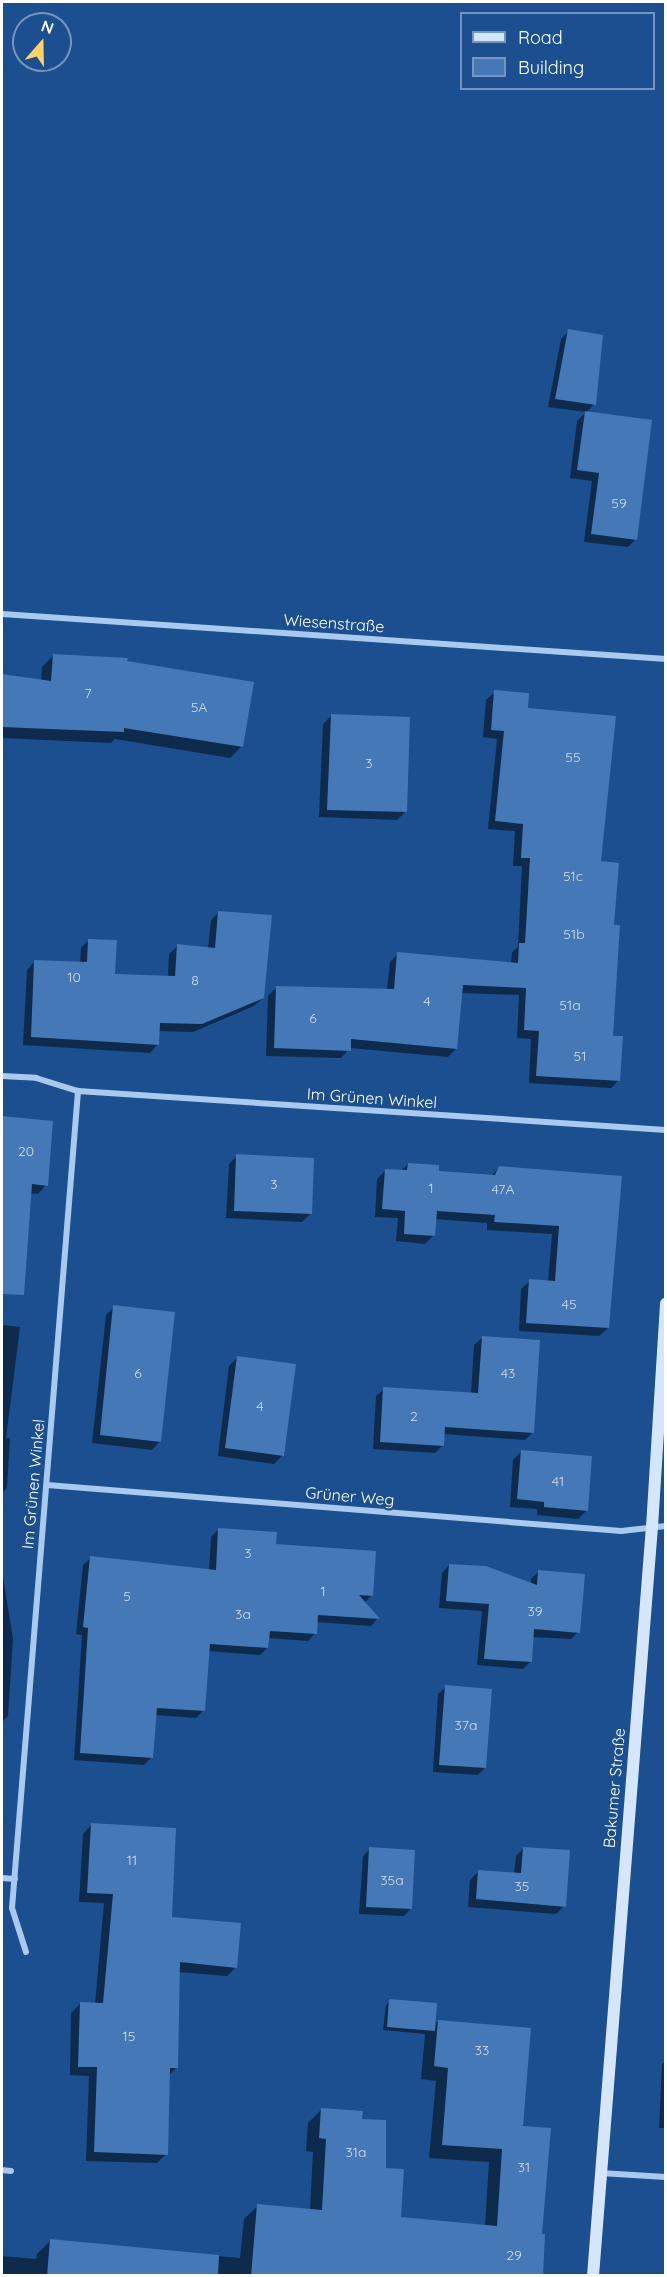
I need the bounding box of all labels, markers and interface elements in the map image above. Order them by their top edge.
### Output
north arrow [12,12,72,72]
legend [460,12,655,90]
text: N [39,16,56,38]
text: Road [518,26,563,49]
text: Building [518,56,584,79]
house number: 59 [611,495,627,511]
street label: Wiesenstraße [283,610,385,636]
house number: 7 [84,685,92,701]
house number: 5A [191,699,207,715]
house number: 55 [565,749,581,765]
house number: 3 [365,755,373,771]
house number: 51c [563,868,583,884]
house number: 51b [563,926,585,942]
house number: 10 [67,969,81,985]
house number: 8 [191,972,199,988]
house number: 4 [423,993,431,1009]
house number: 51a [559,997,581,1013]
house number: 6 [309,1010,317,1026]
house number: 51 [574,1048,586,1064]
street label: Im Grünen Winkel [306,1084,438,1112]
house number: 20 [18,1143,34,1159]
house number: 3 [270,1176,278,1192]
house number: 1 [428,1180,434,1196]
house number: 47A [491,1181,515,1197]
house number: 45 [561,1296,577,1312]
house number: 6 [134,1365,142,1381]
house number: 43 [501,1365,515,1381]
house number: 4 [256,1398,264,1414]
house number: 2 [410,1408,418,1424]
street label: Im Grünen Winkel [18,1418,48,1550]
house number: 41 [552,1473,564,1489]
street label: Grüner Weg [305,1483,395,1509]
house number: 3 [244,1545,252,1561]
house number: 1 [320,1583,326,1599]
house number: 5 [123,1588,131,1604]
house number: 39 [527,1603,543,1619]
house number: 3a [235,1606,251,1622]
house number: 37a [454,1717,478,1733]
street label: Bakumer Straße [599,1727,629,1849]
house number: 11 [127,1852,137,1868]
house number: 35a [380,1872,404,1888]
house number: 35 [515,1878,529,1894]
house number: 15 [123,2028,135,2044]
house number: 33 [475,2042,489,2058]
house number: 31a [346,2144,366,2160]
house number: 31 [518,2159,530,2175]
house number: 29 [506,2247,522,2263]

